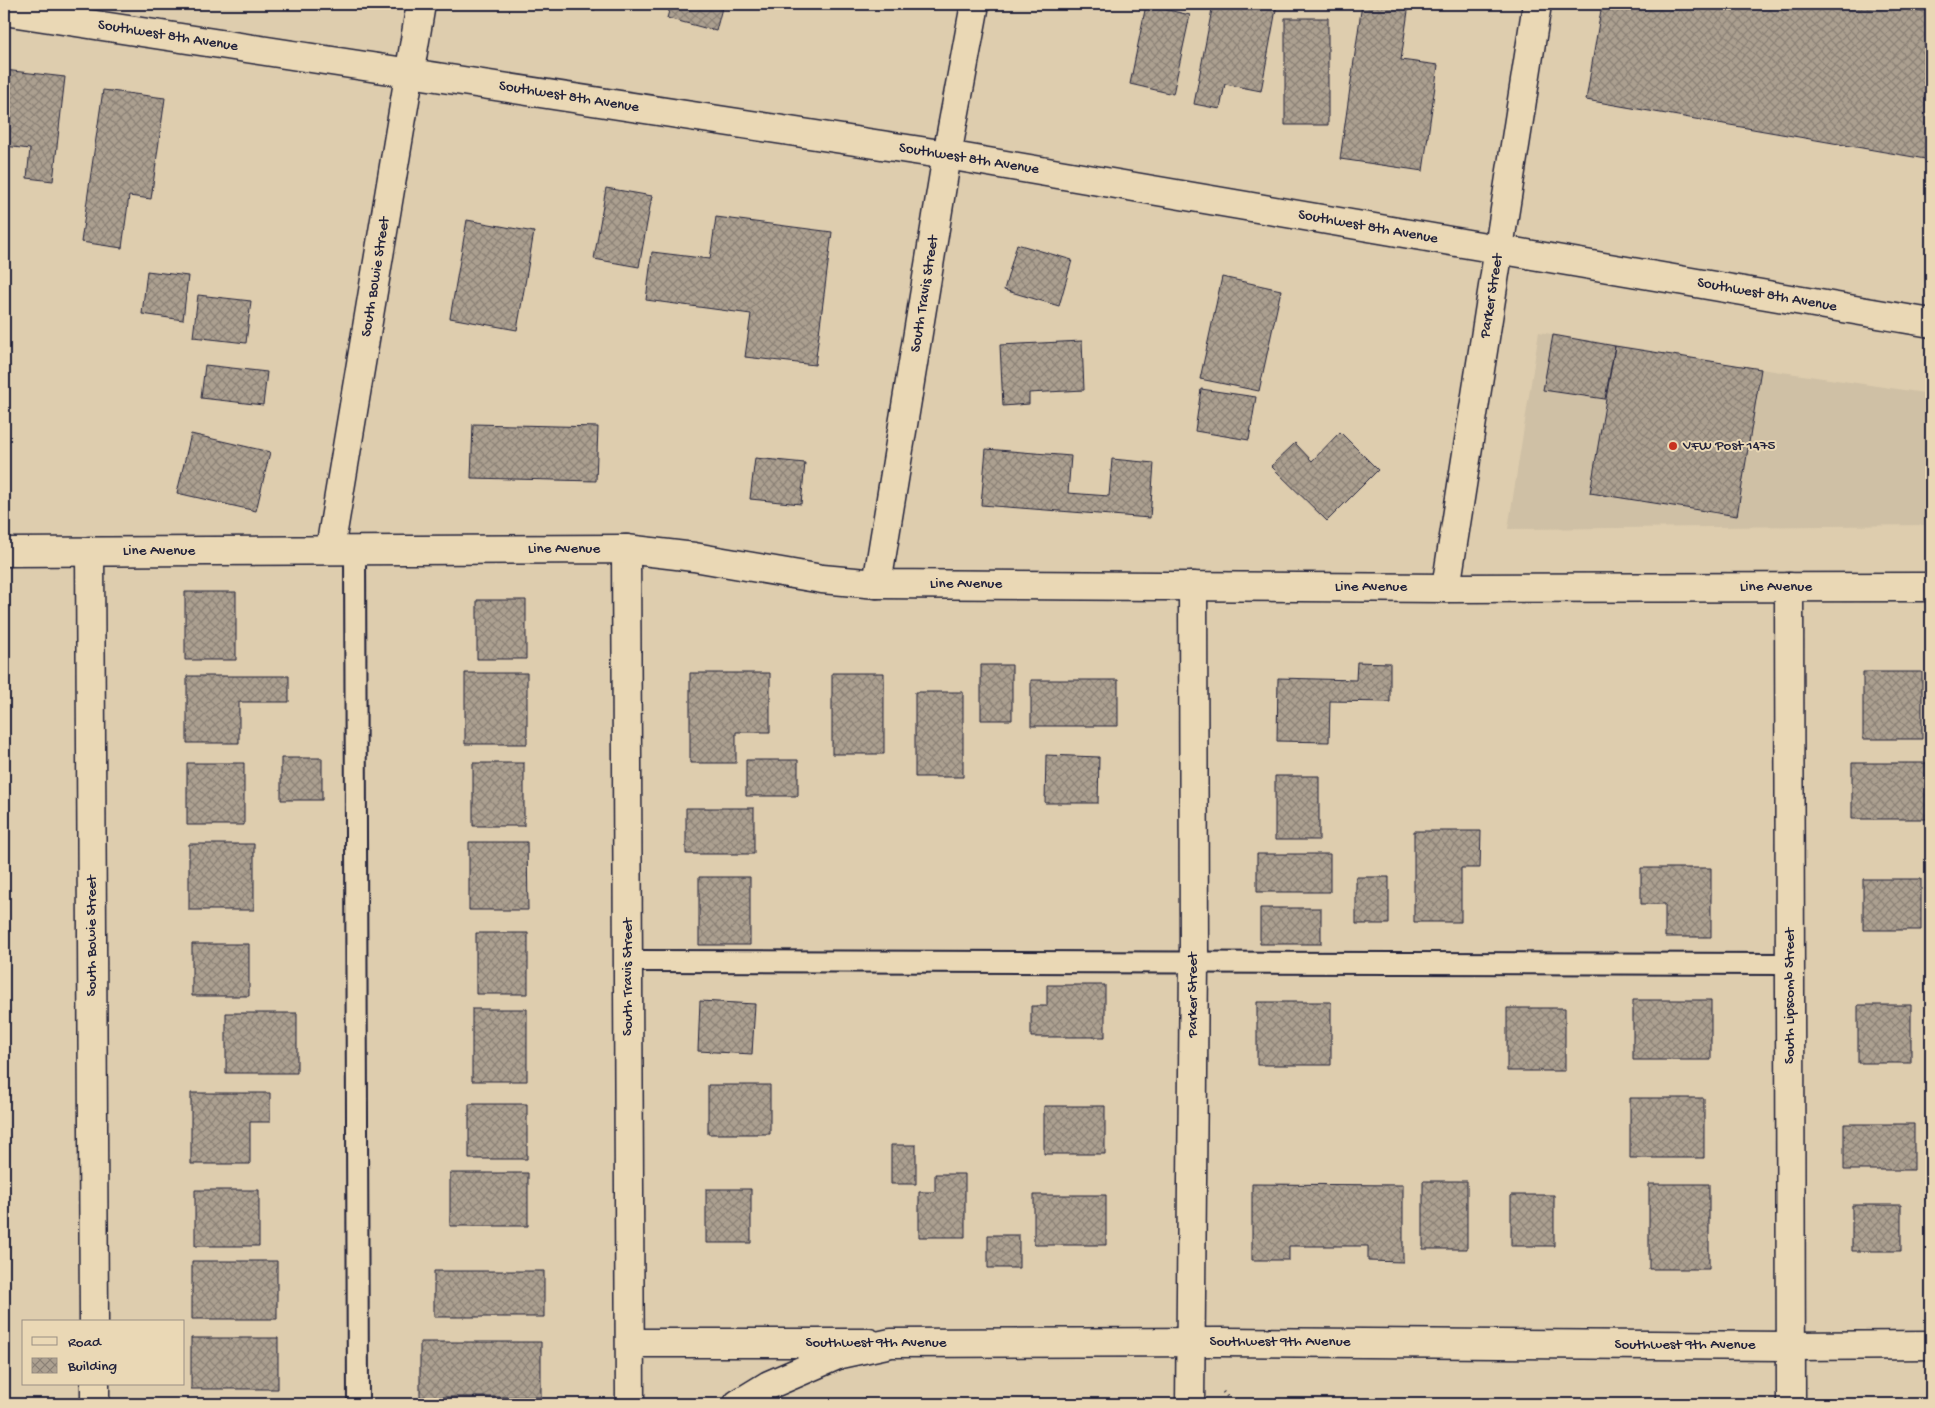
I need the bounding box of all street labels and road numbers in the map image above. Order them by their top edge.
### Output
street label: Southwest 8th Avenue [97,16,240,56]
street label: Southwest 8th Avenue [498,77,641,117]
street label: Southwest 8th Avenue [898,139,1041,179]
street label: Southwest 8th Avenue [1297,206,1440,248]
street label: South Bowie Street [358,214,395,338]
street label: South Travis Street [907,233,943,354]
street label: Parker Street [1476,251,1508,340]
street label: Southwest 8th Avenue [1696,274,1839,316]
street label: Line Avenue [528,540,600,558]
street label: Line Avenue [123,542,195,560]
street label: Line Avenue [930,575,1002,593]
street label: Line Avenue [1335,578,1407,596]
street label: Line Avenue [1740,578,1812,596]
street label: South Bowie Street [83,874,101,997]
street label: South Travis Street [619,916,637,1036]
street label: South Lipscomb Street [1781,926,1799,1064]
street label: Parker Street [1184,951,1202,1039]
street label: Southwest 9th Avenue [1210,1333,1351,1351]
street label: Southwest 9th Avenue [806,1334,947,1352]
street label: Southwest 9th Avenue [1615,1336,1756,1354]

